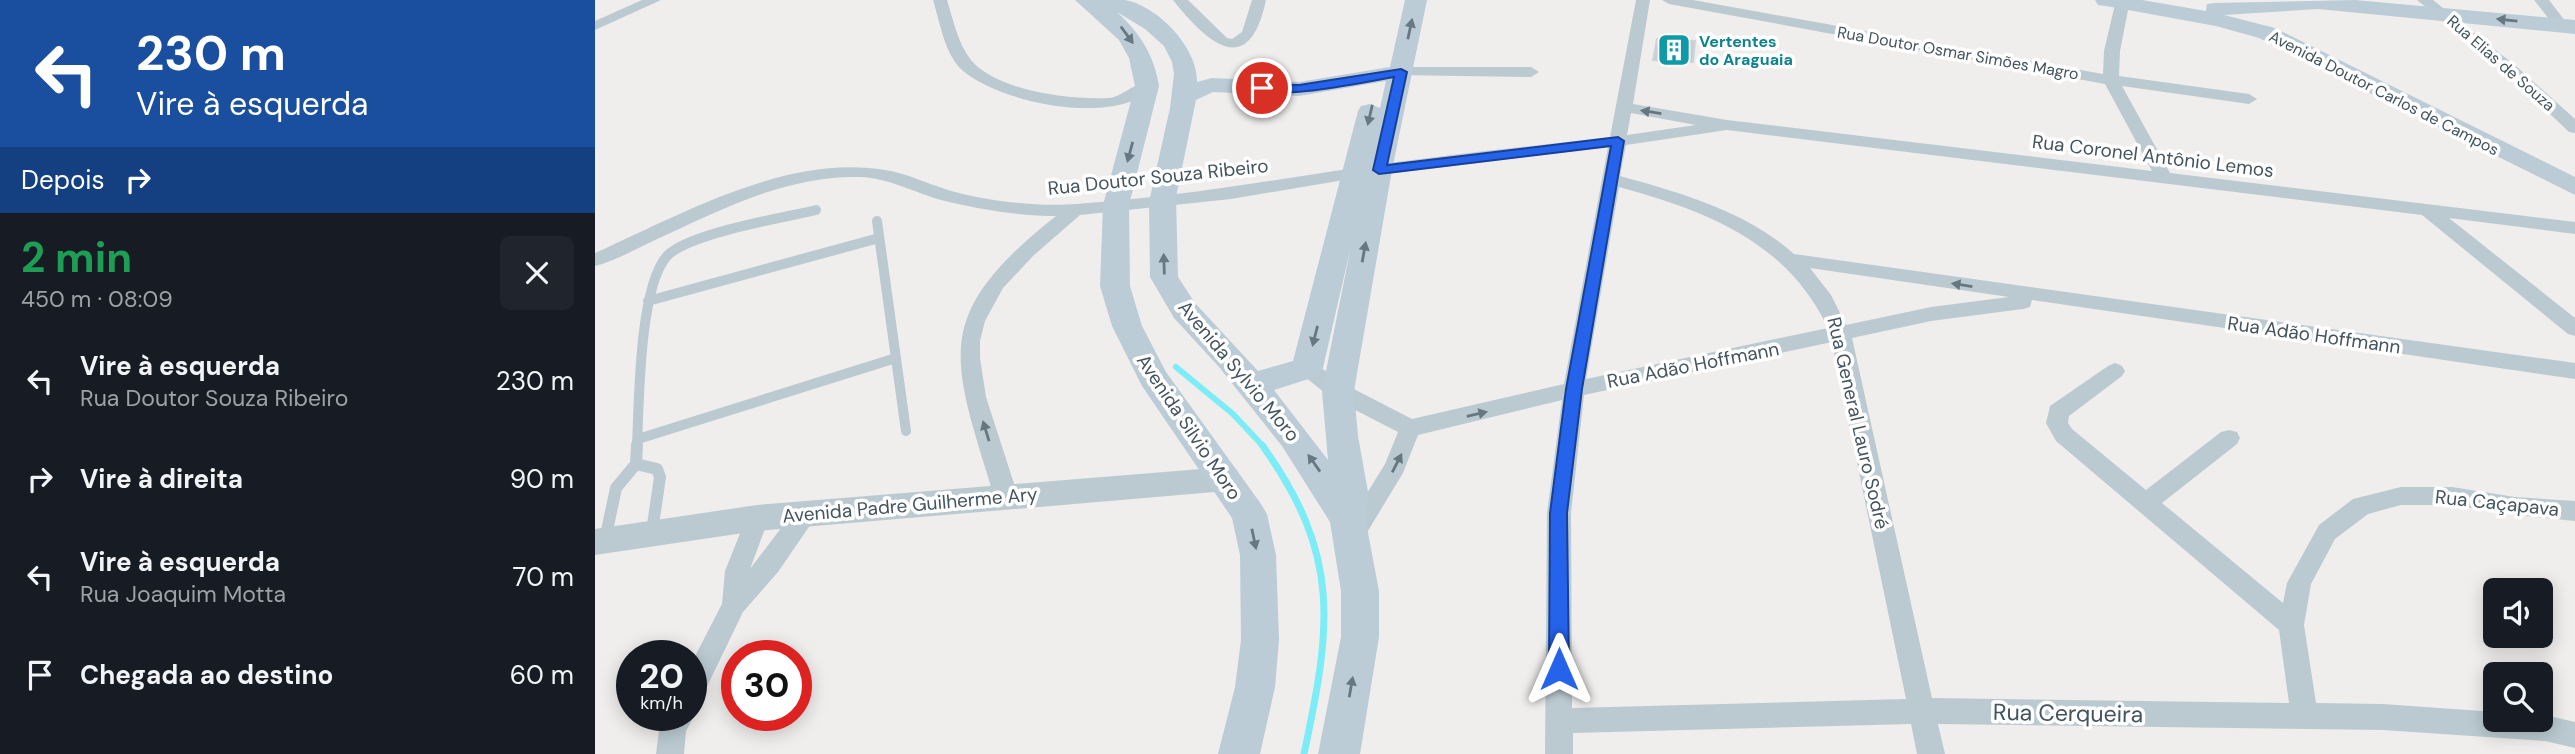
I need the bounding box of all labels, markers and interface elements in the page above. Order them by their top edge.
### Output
street label: Rua Elias de Souza [2443,10,2559,116]
one-way arrow [2496,15,2518,26]
one-way arrow [1404,18,1415,40]
text: 230 m [136,21,286,85]
street label: Rua Doutor Osmar Simões Magro [1836,21,2080,85]
one-way arrow [1120,26,1134,45]
street label: Avenida Doutor Carlos de Campos [2266,26,2502,160]
icon: left [21,28,112,119]
building icon: Vertentes do Araguaia [1655,31,1693,69]
place label: Vertentes do Araguaia [1699,31,1793,70]
pin [1232,58,1292,118]
icon: arrive [1243,69,1281,107]
text: Vire à esquerda [136,83,368,125]
one-way arrow [1364,104,1375,126]
one-way arrow [1640,106,1662,117]
street label: Rua Coronel Antônio Lemos [2031,129,2275,183]
one-way arrow [1124,141,1135,163]
street label: Rua Doutor Souza Ribeiro [1046,153,1270,201]
icon: right [119,161,157,199]
text: Depois [21,163,105,197]
text: 2 min [21,230,132,285]
button: close [500,236,574,310]
one-way arrow [1359,241,1370,263]
one-way arrow [1158,253,1169,275]
one-way arrow [1951,279,1973,290]
text: 450 m · 08:09 [21,284,173,314]
street label: Avenida Sylvio Moro [1173,295,1305,447]
street label: Rua Adão Hoffmann [2226,310,2402,360]
street label: Rua General Lauro Sodré [1821,314,1895,532]
one-way arrow [1309,325,1320,347]
street label: Rua Adão Hoffmann [1605,336,1781,394]
text: Vire à esquerda [80,349,280,383]
street label: Avenida Silvio Moro [1131,349,1247,505]
icon: left [21,362,59,400]
text: 230 m [496,364,574,398]
text: Rua Doutor Souza Ribeiro [80,383,348,413]
one-way arrow [1466,408,1488,419]
one-way arrow [981,420,991,441]
one-way arrow [1391,453,1402,473]
one-way arrow [1307,454,1321,472]
icon: right [21,460,59,498]
text: Vire à direita [80,462,243,496]
text: 90 m [510,462,574,496]
street label: Avenida Padre Guilherme Ary [781,481,1039,529]
street label: Rua Caçapava [2434,484,2560,522]
one-way arrow [1249,528,1260,550]
text: Vire à esquerda [80,545,280,579]
icon: left [21,558,59,596]
text: 70 m [513,560,574,594]
map controls [2483,578,2553,732]
button: sound [2483,578,2553,648]
text: Rua Joaquim Motta [80,579,286,609]
position arrow [1522,632,1596,706]
speed limit sign: 30 [721,640,812,731]
text: 20 [639,653,684,699]
icon: arrive [21,656,59,694]
text: Chegada ao destino [80,658,333,692]
text: 60 m [510,658,574,692]
button: search [2483,662,2553,732]
one-way arrow [1346,676,1357,698]
text: km/h [640,691,683,715]
street label: Rua Cerqueira [1993,697,2143,729]

